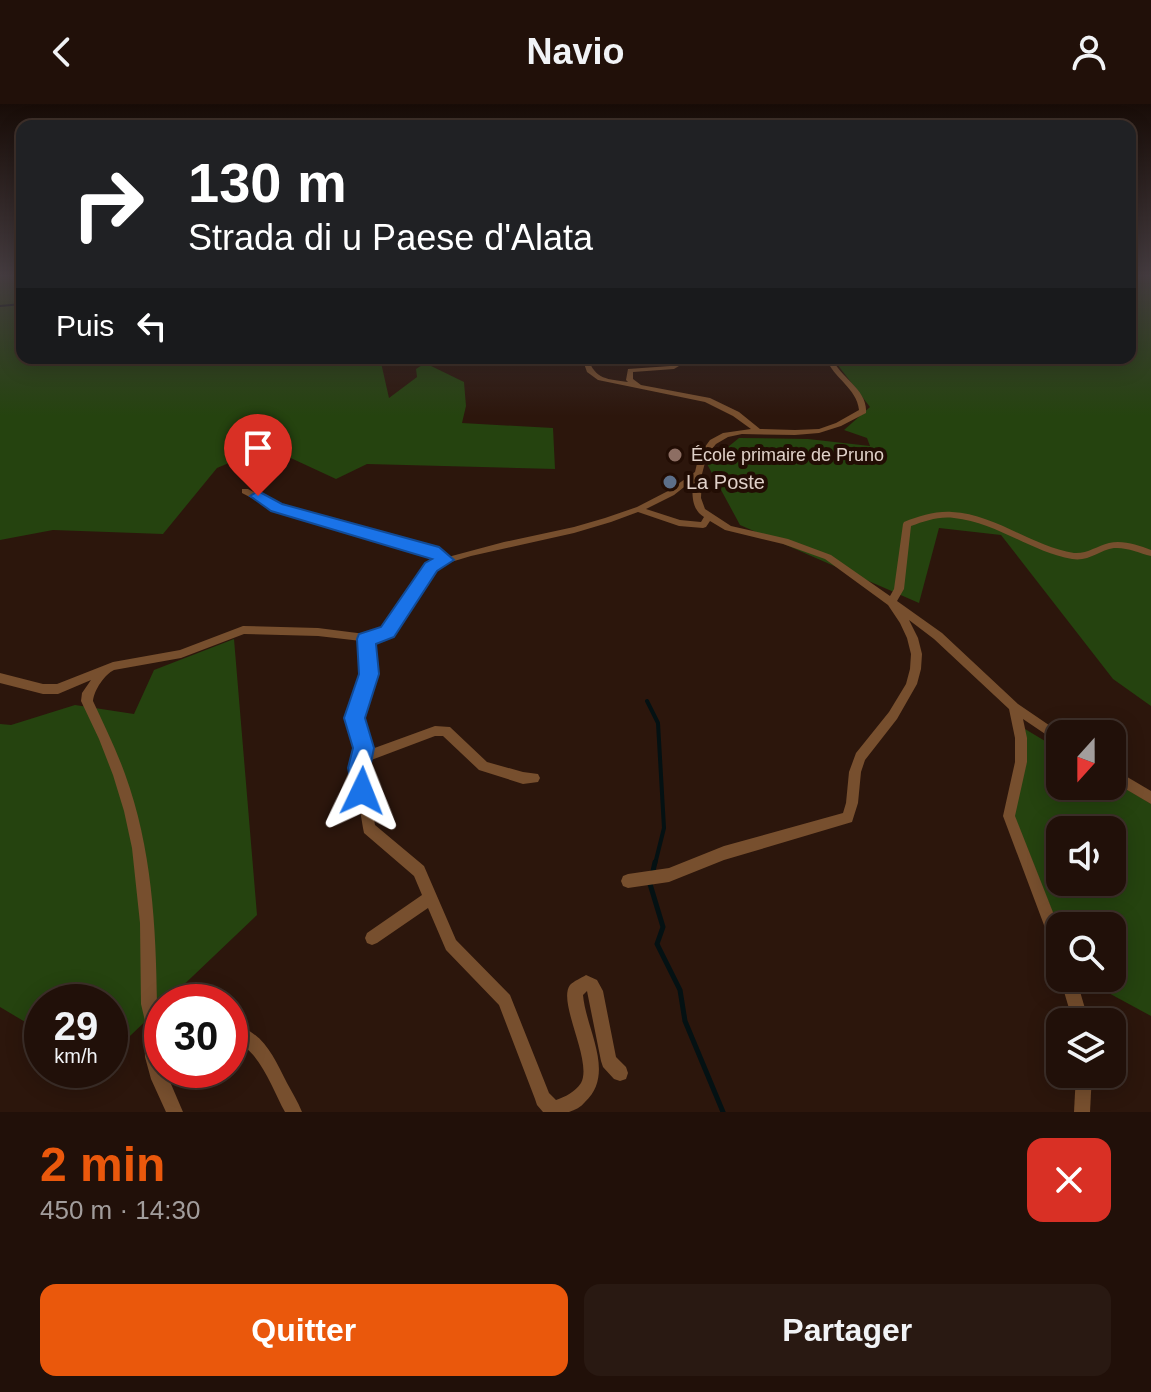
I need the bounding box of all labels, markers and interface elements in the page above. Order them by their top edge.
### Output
icon: back [40,30,84,74]
icon: person [1067,30,1111,74]
text: Navio [526,31,625,72]
text: 130 m [188,151,347,214]
icon: right [56,152,160,256]
text: Strada di u Paese d'Alata [188,217,593,258]
icon: left [130,304,174,348]
text: Puis [56,309,114,342]
pin [224,414,292,496]
icon: arrive [236,426,280,470]
place label: École primaire de Pruno [691,445,884,465]
marker: École primaire de Pruno [666,446,684,464]
place label: La Poste [686,471,765,493]
marker: La Poste [661,473,679,491]
north arrow [1046,720,1126,800]
map controls [1046,720,1126,1088]
position arrow [320,749,404,833]
button: sound [1046,816,1126,896]
button: search [1046,912,1126,992]
speed limit sign: 30 [144,984,248,1088]
text: 29 [54,1004,98,1048]
button: layers [1046,1008,1126,1088]
text: km/h [54,1045,98,1067]
text: 2 min [40,1138,165,1191]
button: close [1027,1138,1111,1222]
text: 450 m · 14:30 [40,1195,200,1225]
button: Quitter [40,1284,568,1376]
button: Partager [584,1284,1111,1376]

